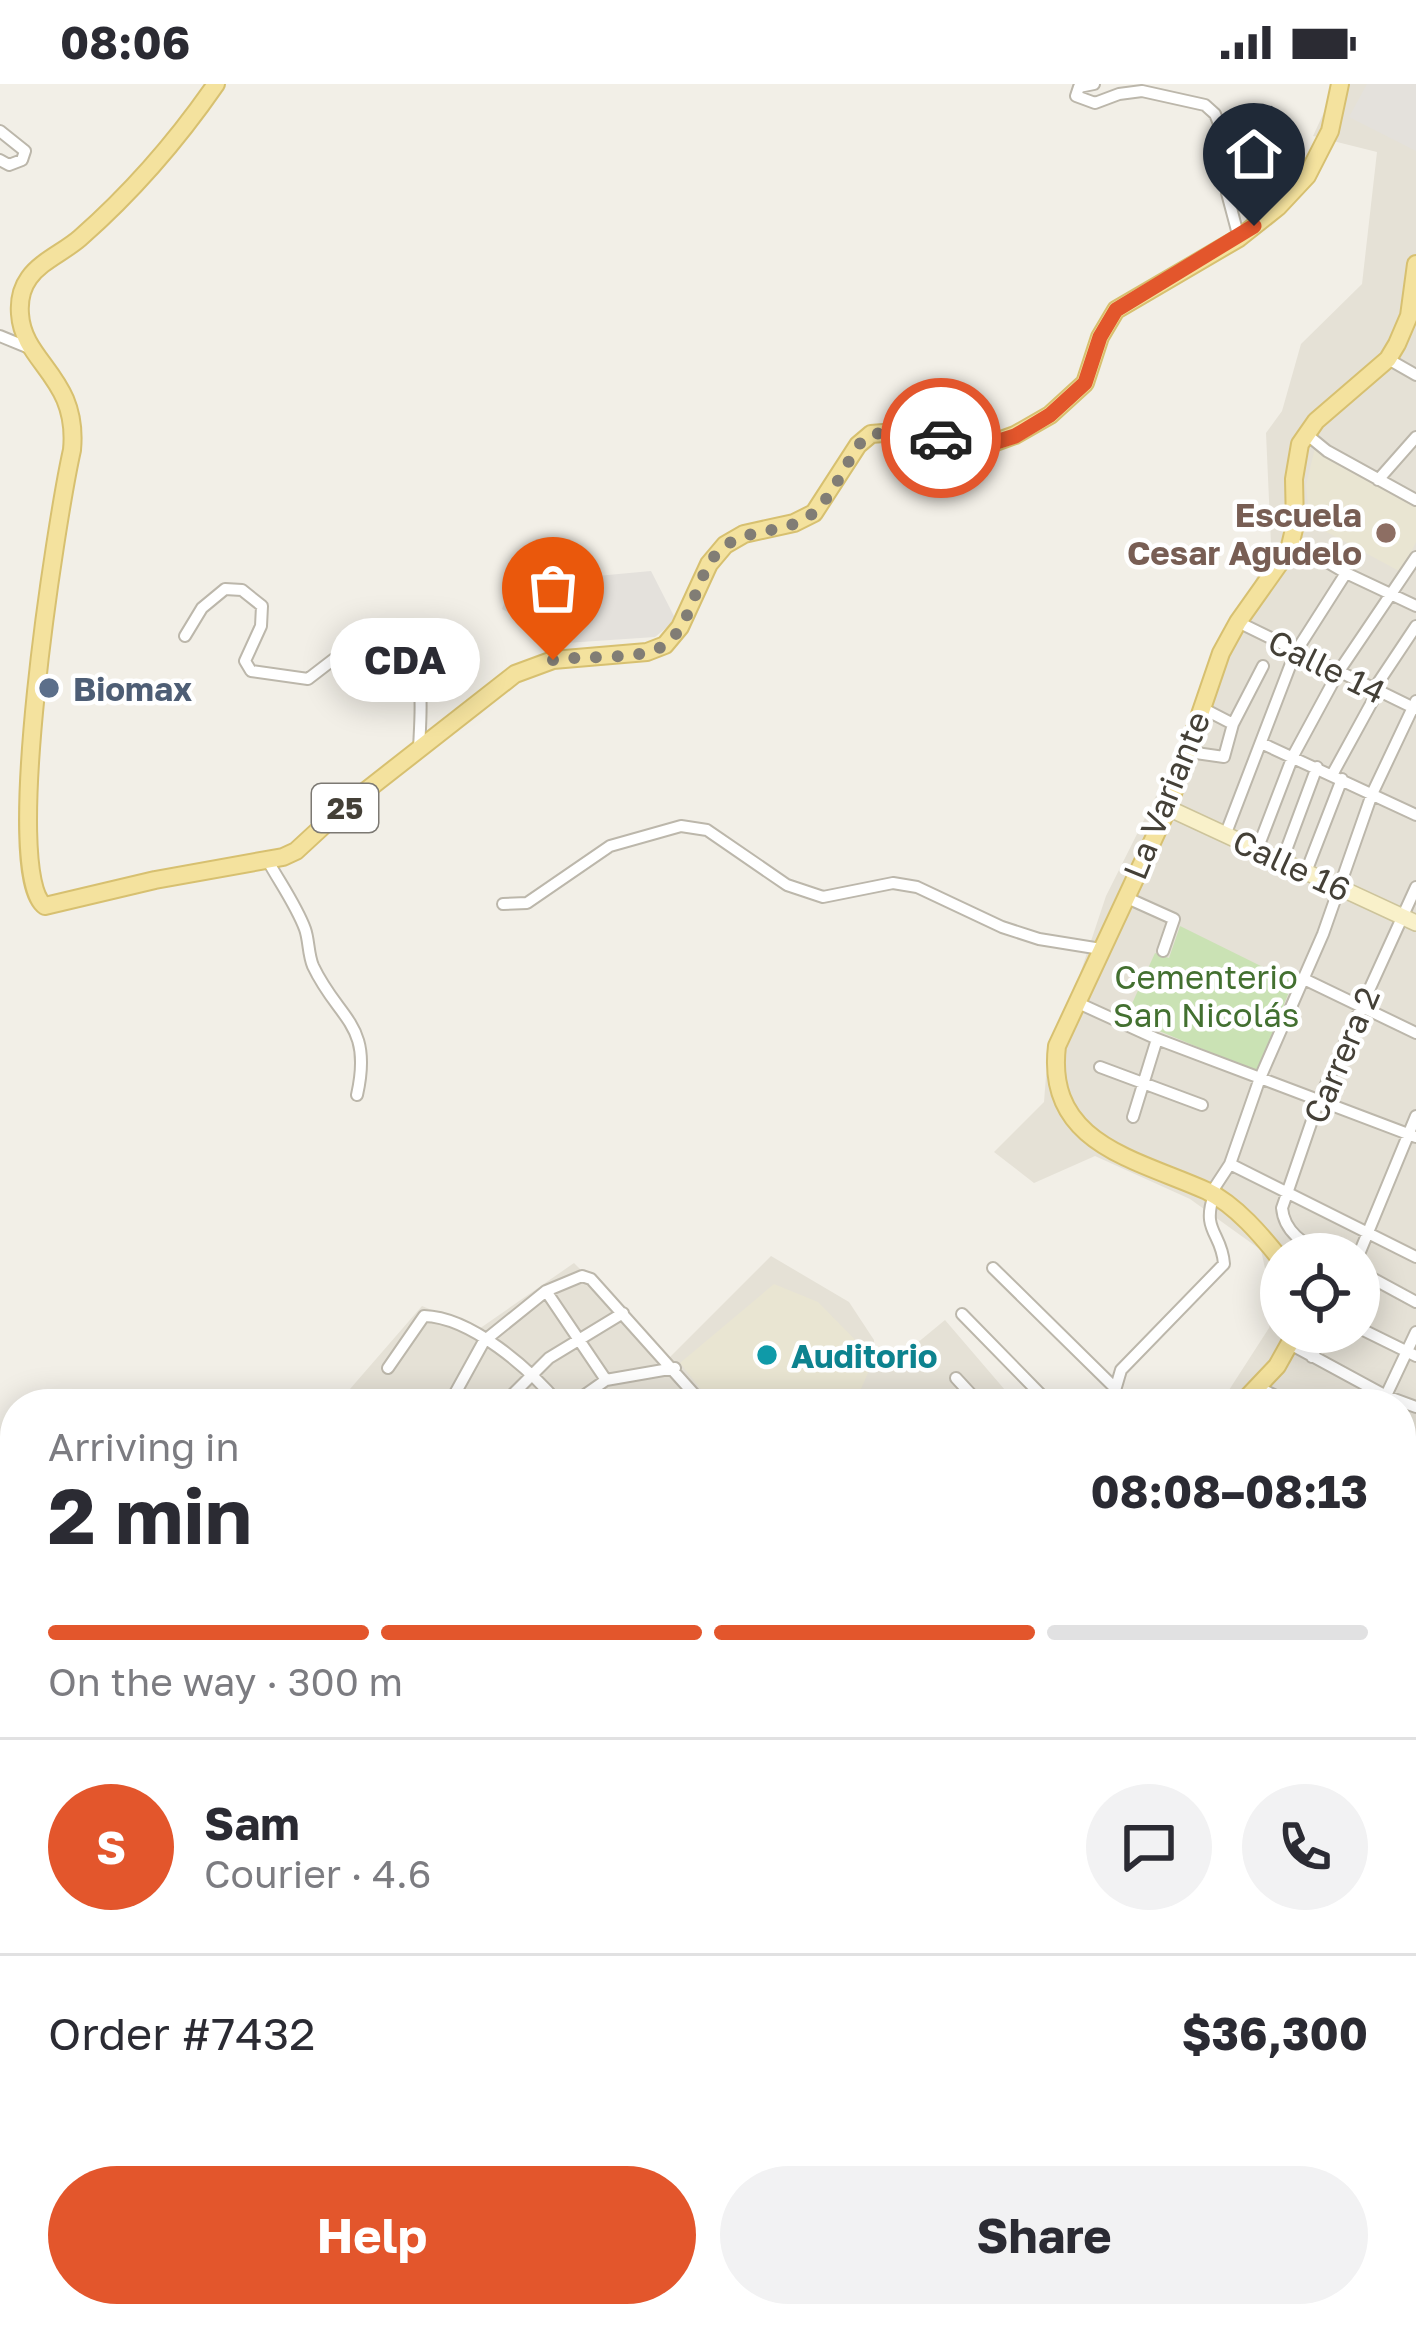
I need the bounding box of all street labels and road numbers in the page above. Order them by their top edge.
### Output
street label: Calle 14 [1262,621,1392,711]
street label: La Variante [1115,705,1217,885]
road number: 25 [312,784,378,832]
street label: Calle 16 [1227,821,1357,909]
street label: Carrera 2 [1295,981,1387,1129]

